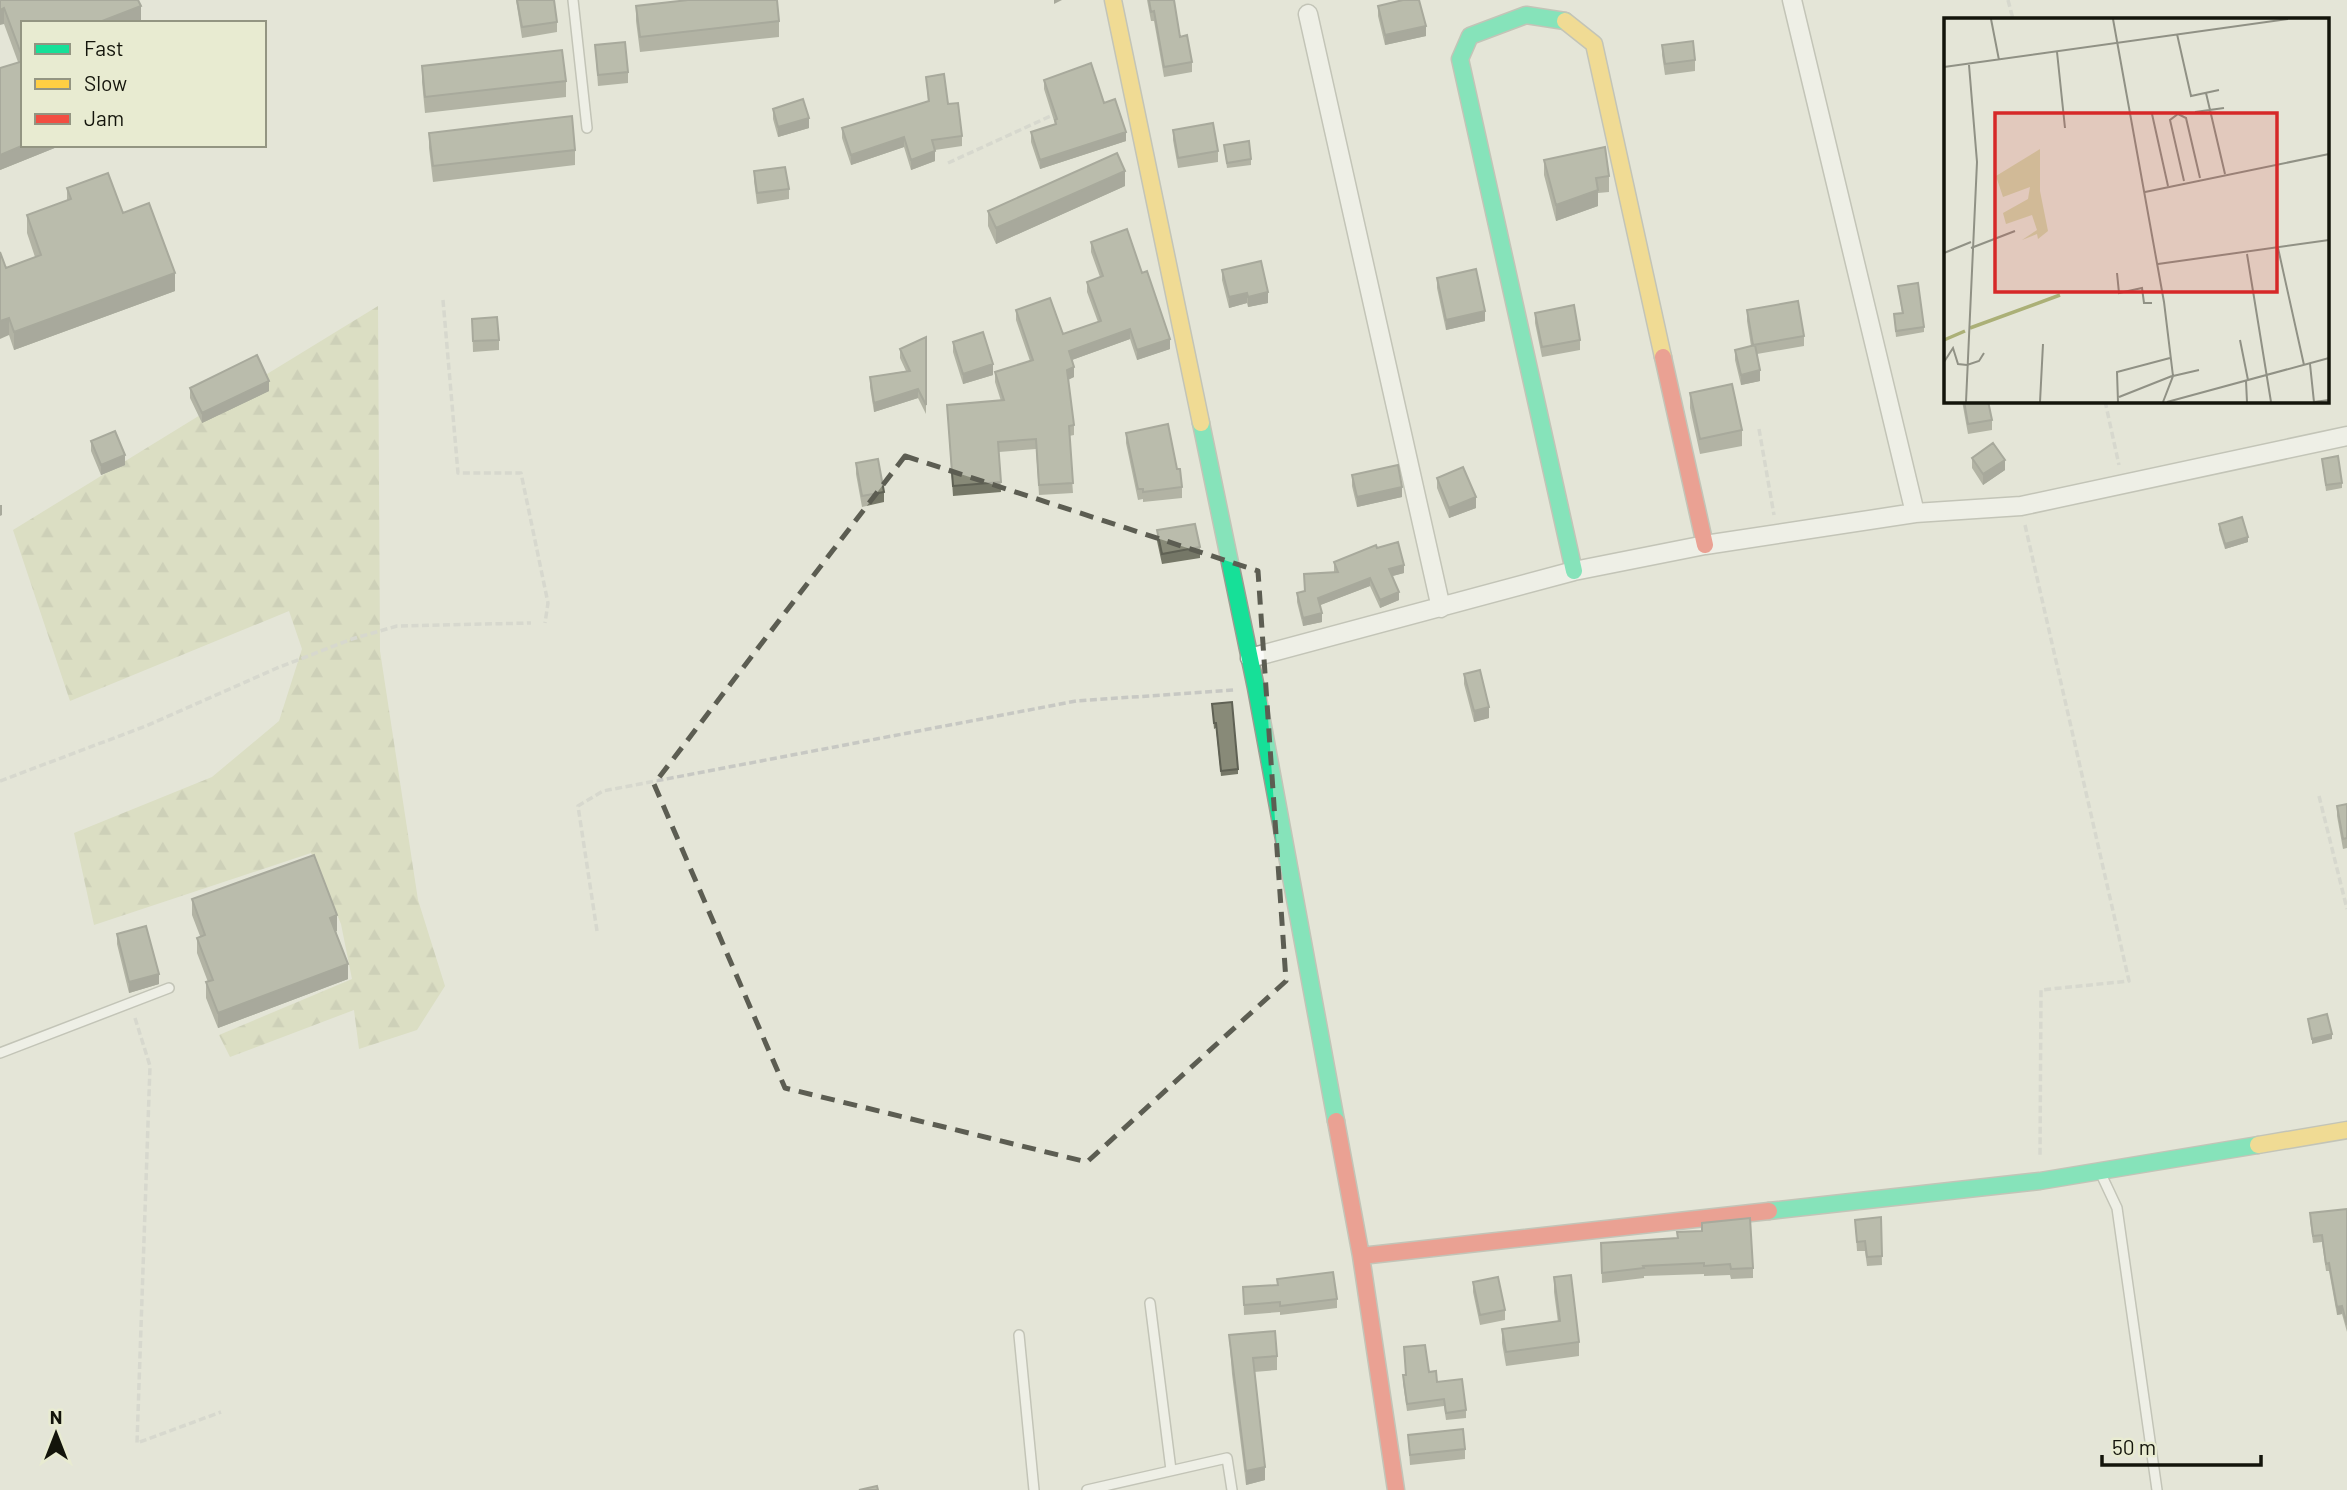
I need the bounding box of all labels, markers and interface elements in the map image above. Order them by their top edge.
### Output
inset map [1944,18,2330,402]
legend [21,21,266,147]
text: Fast [84,35,124,60]
text: Slow [84,70,127,95]
text: Jam [84,105,124,130]
north arrow [21,1399,91,1469]
text: N [50,1405,62,1428]
scale bar [2102,1424,2261,1468]
text: 50 m [2112,1434,2156,1459]

